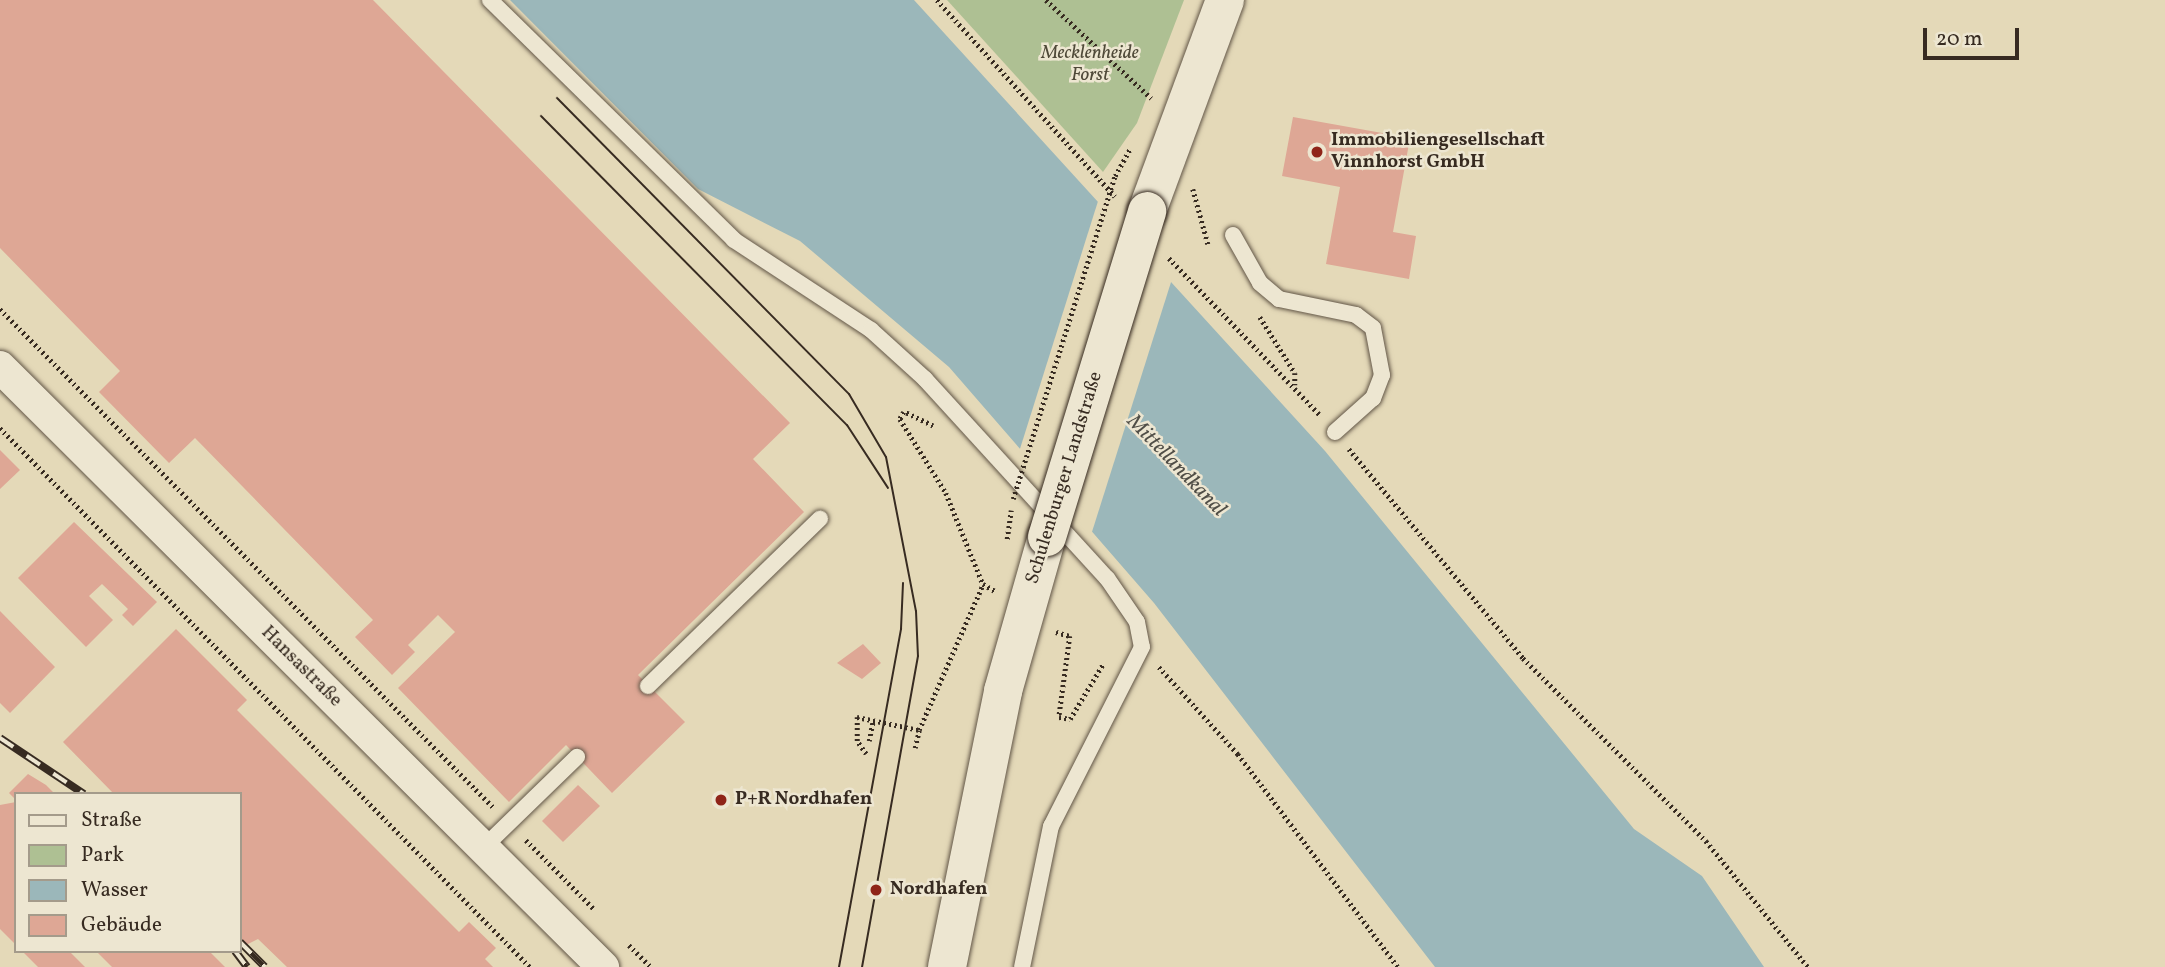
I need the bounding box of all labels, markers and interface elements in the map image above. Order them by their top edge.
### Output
scale bar [1927,14,2023,58]
text: 20 m [1936,25,1982,54]
park label: Mecklenheide Forst [1041,43,1139,87]
place label: Immobiliengesellschaft Vinnhorst GmbH [1331,130,1545,174]
marker: Immobiliengesellschaft Vinnhorst GmbH [1309,144,1325,160]
street label: Schulenburger Landstraße [1022,369,1108,587]
water label: Mittellandkanal [1121,410,1231,522]
street label: Hansastraße [256,622,346,712]
place label: P+R Nordhafen [735,789,872,811]
legend [14,792,242,953]
marker: P+R Nordhafen [713,792,729,808]
text: Straße [81,806,142,835]
text: Park [81,841,124,870]
text: Wasser [81,876,148,905]
place label: Nordhafen [890,879,988,901]
marker: Nordhafen [868,882,884,898]
text: Gebäude [81,911,162,940]

